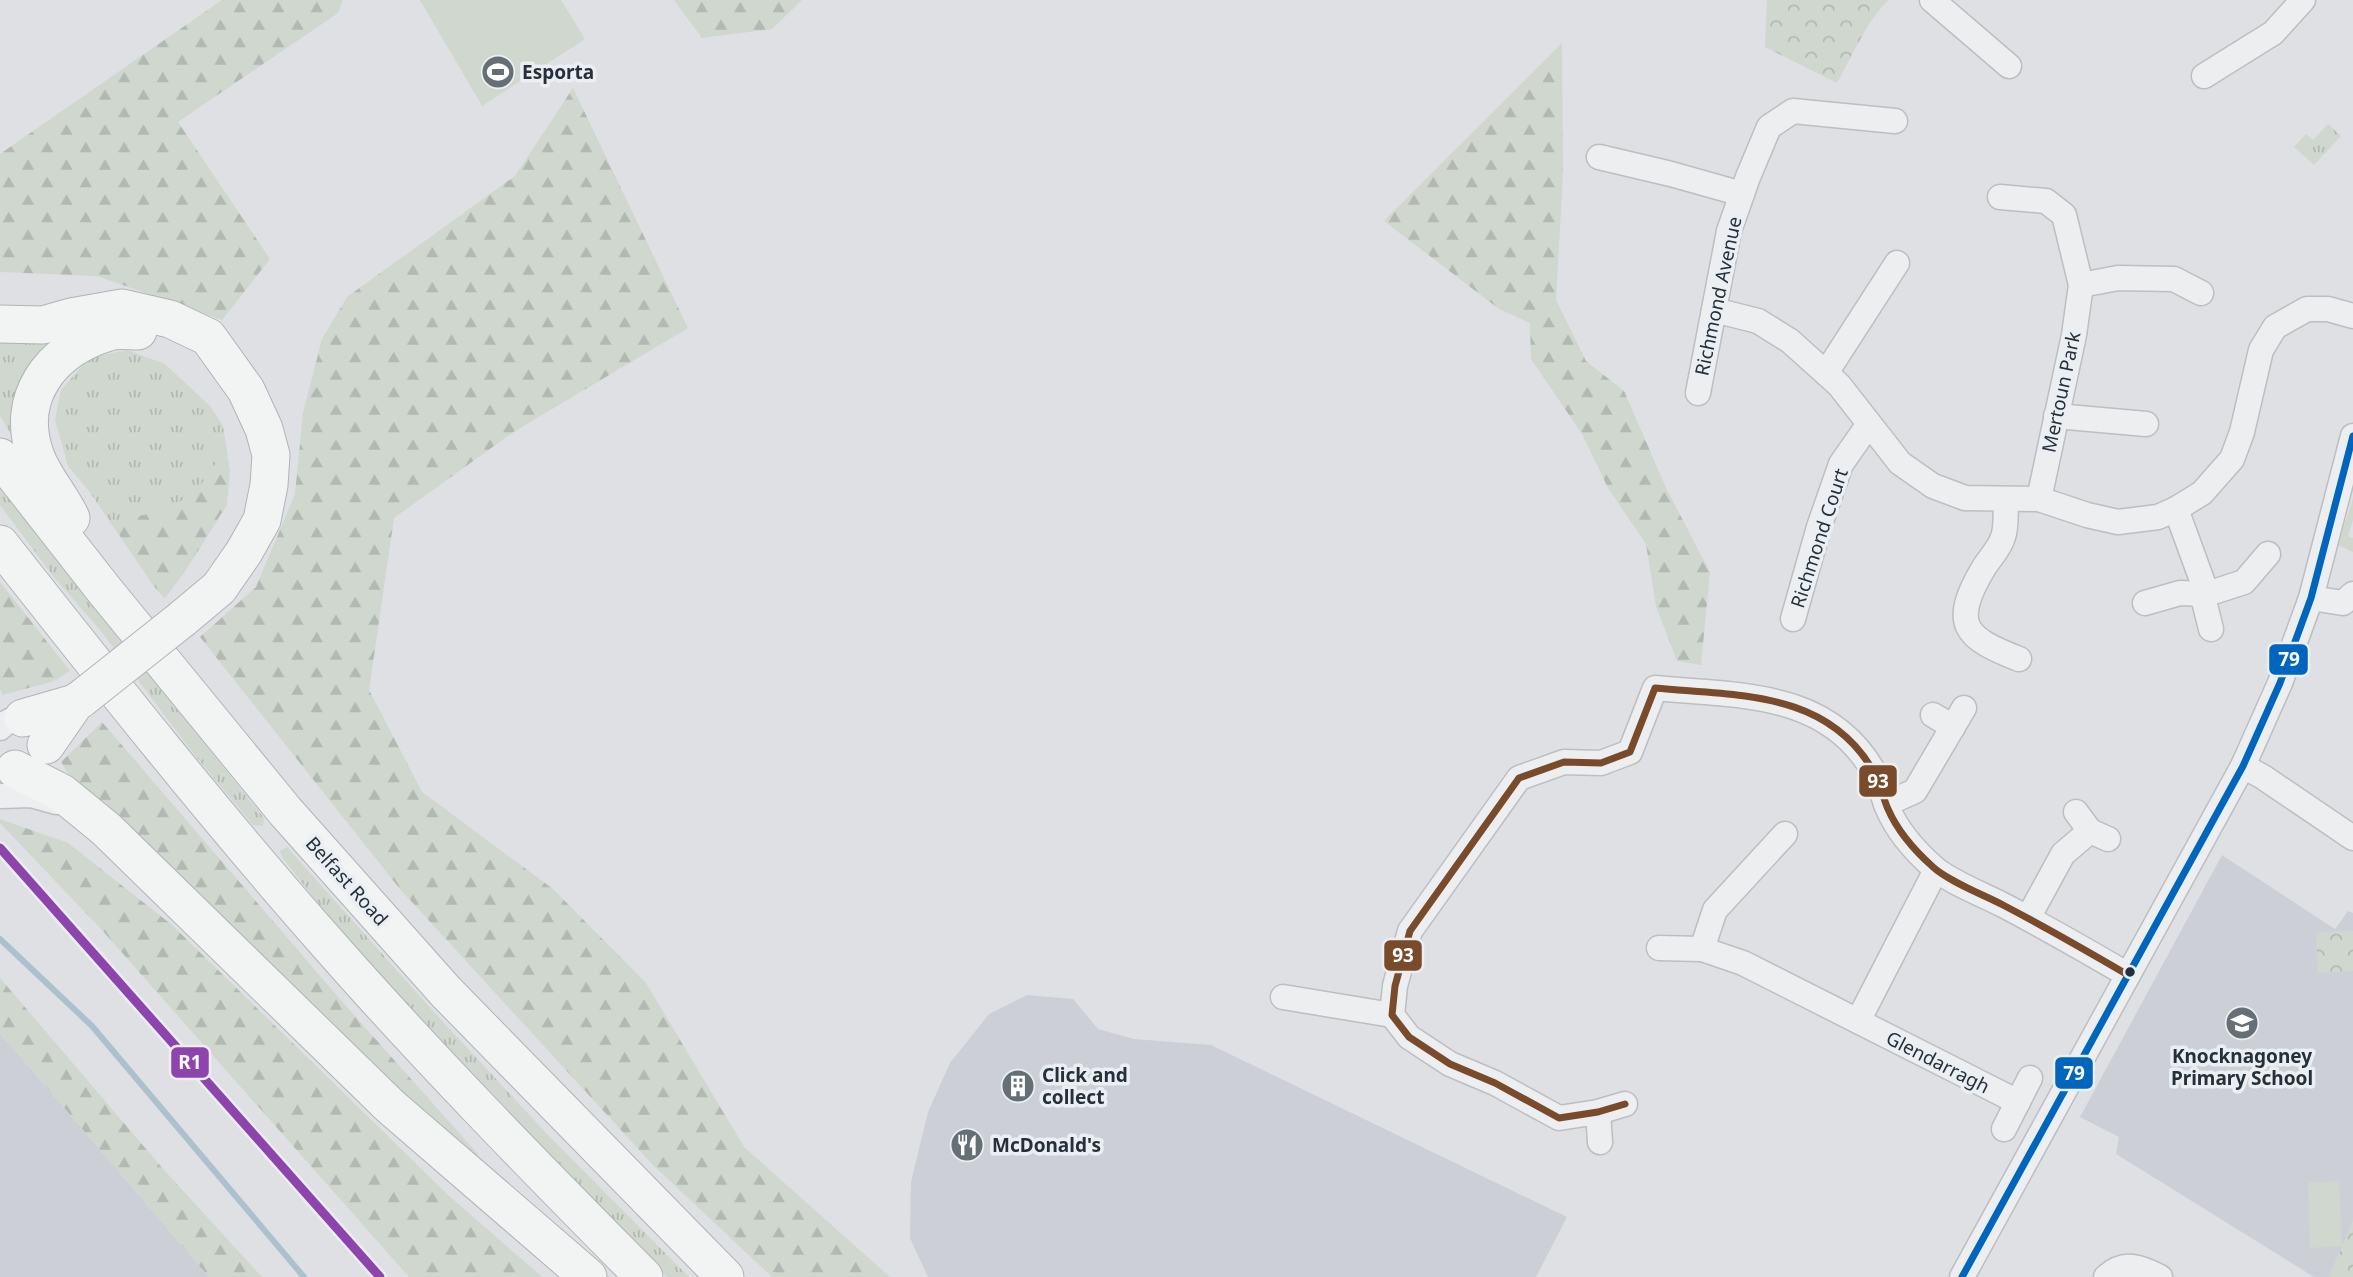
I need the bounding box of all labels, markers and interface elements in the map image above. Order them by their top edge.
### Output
sports icon: Esporta [479,53,517,91]
place label: Esporta [522,59,594,85]
street label: Richmond Avenue [1688,214,1748,378]
street label: Mertoun Park [2036,329,2086,455]
street label: Richmond Court [1784,465,1854,611]
line badge: 79 [2268,643,2309,676]
text: 79 [2278,646,2300,672]
line badge: 93 [1858,764,1898,798]
text: 93 [1867,768,1889,794]
street label: Belfast Road [300,831,394,931]
line badge: 93 [1383,939,1423,972]
text: 93 [1392,942,1414,968]
unlabelled marker [2123,965,2137,979]
school or university icon: Knocknagoney Primary School [2223,1004,2261,1042]
street label: Glendarragh [1882,1025,1994,1099]
place label: Knocknagoney Primary School [2171,1043,2313,1091]
line badge: R1 [170,1046,210,1079]
text: R1 [178,1049,202,1075]
line badge: 79 [2054,1056,2094,1090]
text: 79 [2063,1060,2085,1086]
place label: Click and collect [1042,1062,1128,1110]
building icon: Click and collect [999,1067,1037,1105]
restaurant icon: McDonald's [948,1126,986,1164]
place label: McDonald's [992,1132,1101,1158]

